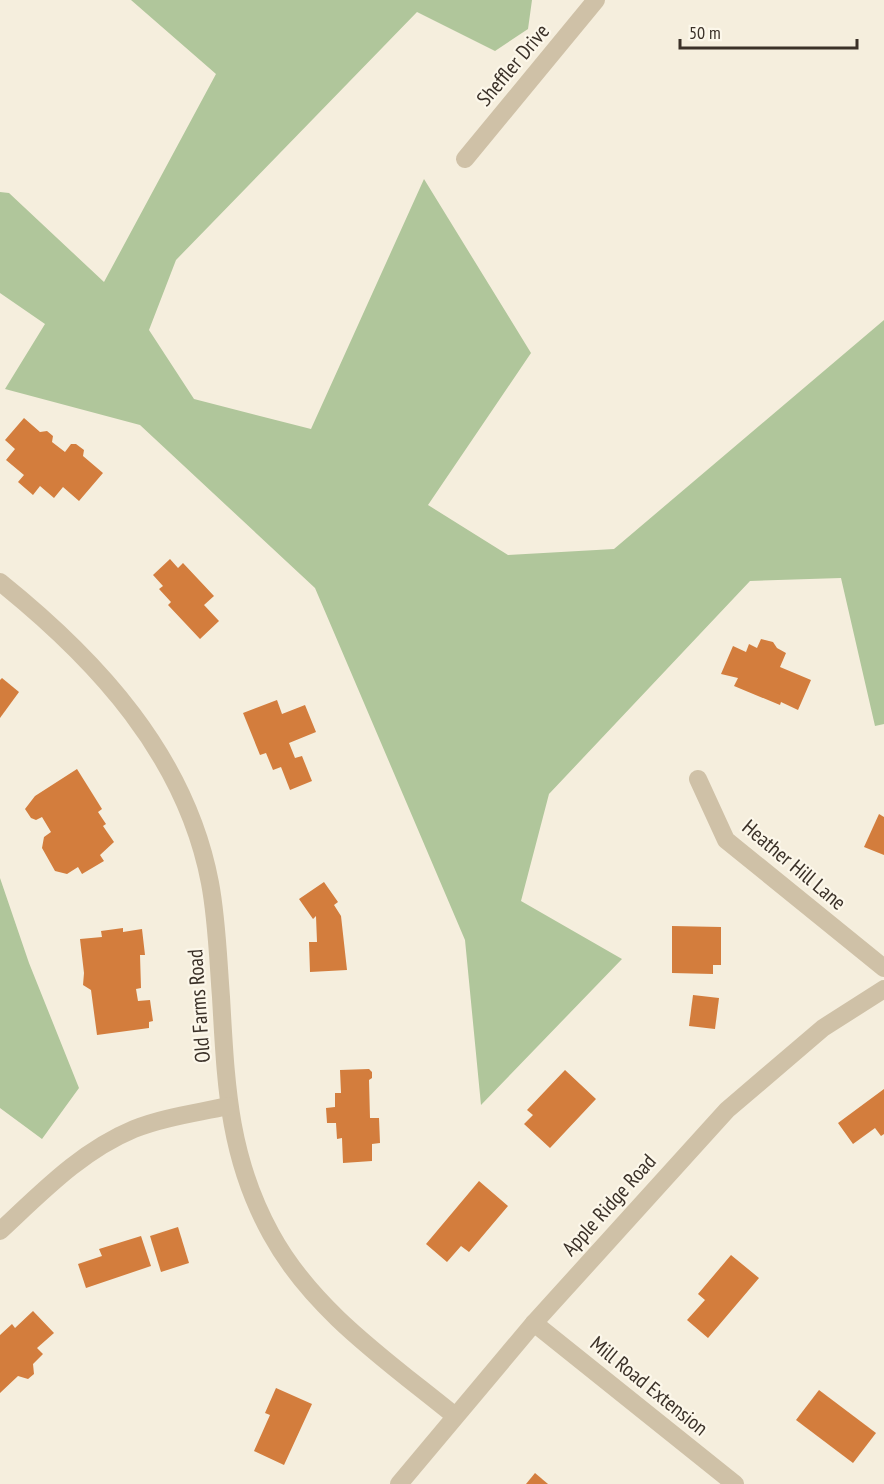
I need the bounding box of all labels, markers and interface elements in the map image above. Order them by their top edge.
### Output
scale bar [680,12,857,50]
street label: Sheffler Drive [470,18,555,111]
text: 50 m [689,21,721,44]
street label: Heather Hill Lane [737,813,852,916]
street label: Old Farms Road [181,948,216,1064]
street label: Apple Ridge Road [556,1148,661,1261]
street label: Mill Road Extension [585,1330,714,1441]

